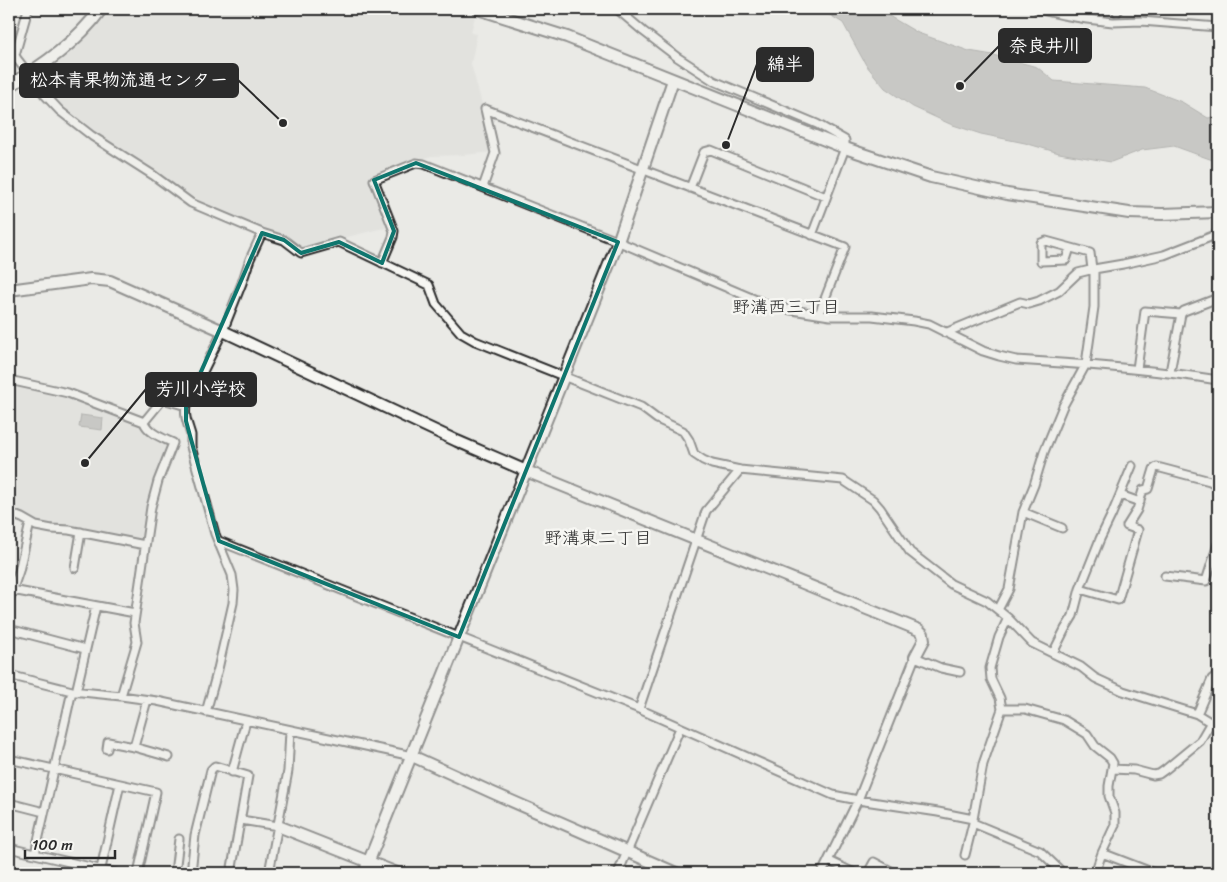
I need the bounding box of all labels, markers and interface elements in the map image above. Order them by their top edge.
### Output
callout: 奈良井川 [999,29,1091,62]
text: 奈良井川 [1009,30,1081,62]
callout: 綿半 [757,48,813,81]
text: 綿半 [767,48,803,80]
callout: 松本青果物流通センター [20,64,238,97]
text: 松本青果物流通センター [30,64,228,96]
district label: 野溝西三丁目 [732,291,840,323]
callout: 芳川小学校 [146,373,256,406]
text: 芳川小学校 [156,373,246,405]
district label: 野溝東二丁目 [544,522,652,554]
scale bar [25,827,115,859]
text: 100 m [32,832,73,858]

